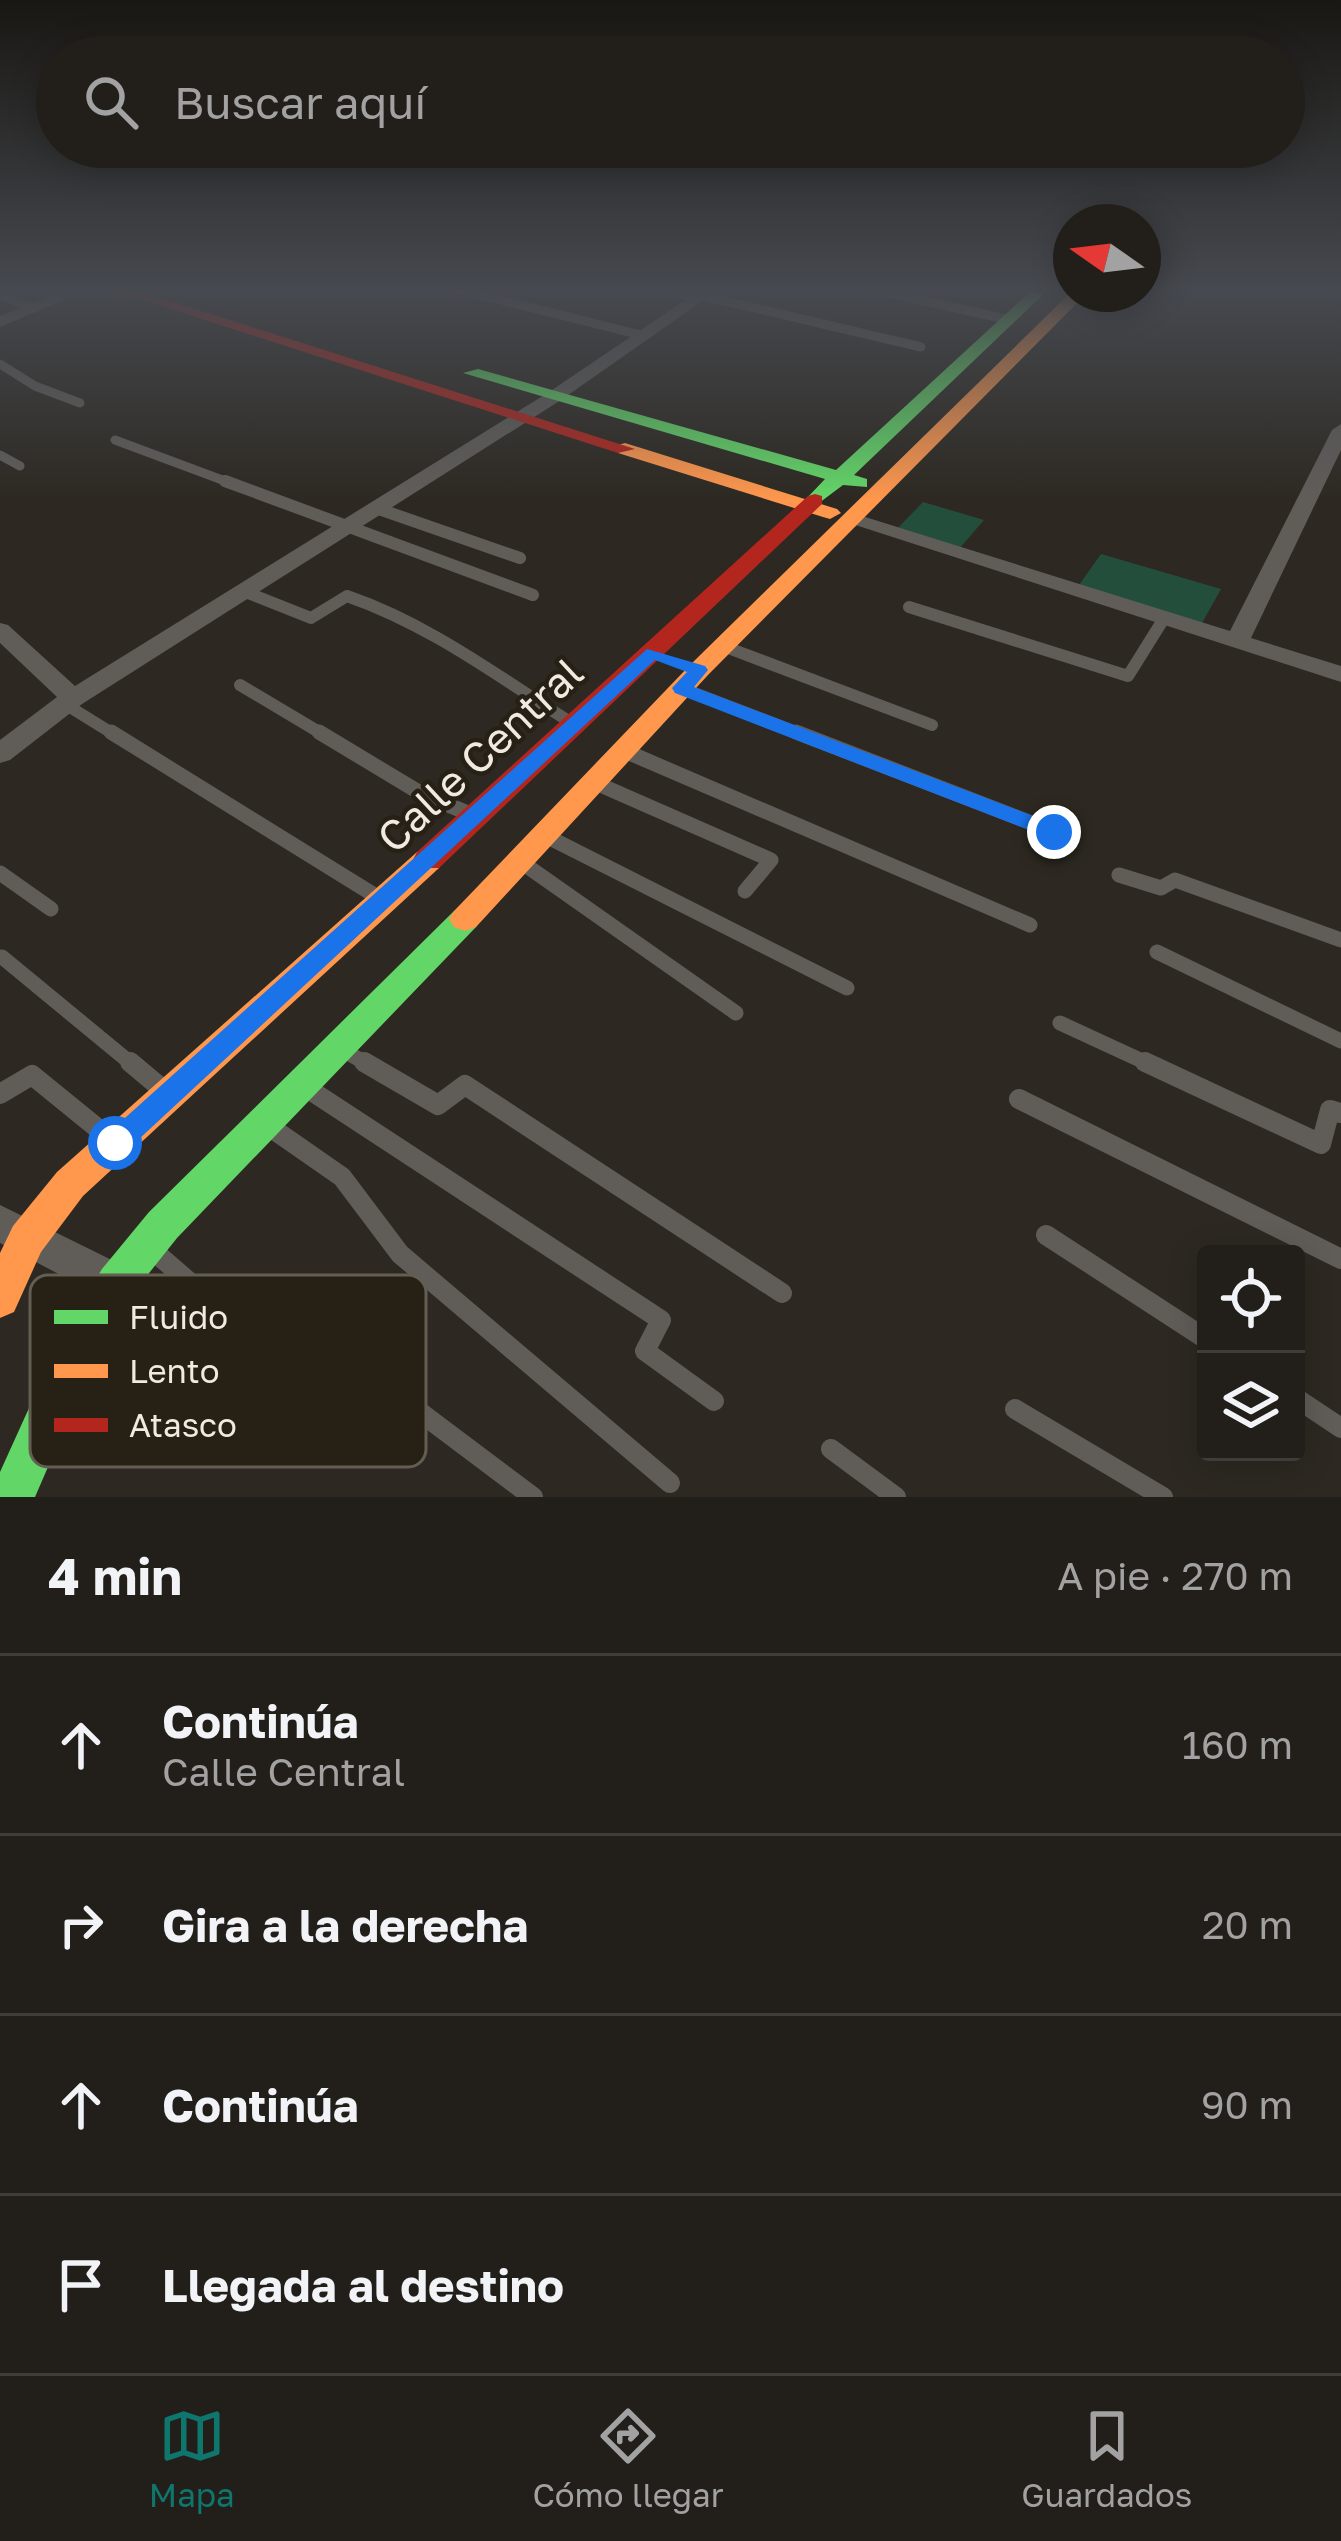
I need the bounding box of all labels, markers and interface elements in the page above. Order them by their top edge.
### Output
search box [36,36,1305,168]
icon: search [78,69,144,135]
text: Buscar aquí [174,75,426,129]
north arrow [1053,204,1161,312]
street label: Calle Central [367,647,592,862]
route end [1027,805,1081,859]
route start [88,1116,142,1170]
map controls [1197,1245,1305,1461]
button: locate [1197,1245,1305,1353]
legend [30,1275,426,1467]
text: Fluido [129,1297,228,1336]
text: Lento [129,1351,220,1390]
button: layers [1197,1353,1305,1461]
text: Atasco [129,1405,237,1444]
text: 4 min [48,1545,182,1606]
text: A pie · 270 m [1057,1552,1293,1599]
text: Continúa [162,1694,359,1748]
icon: ahead [48,1712,114,1778]
text: 160 m [1182,1721,1293,1768]
text: Calle Central [162,1748,405,1795]
icon: right [48,1892,114,1958]
text: Gira a la derecha [162,1898,528,1952]
text: 20 m [1202,1901,1293,1948]
icon: ahead [48,2072,114,2138]
text: Continúa [162,2078,359,2132]
text: 90 m [1201,2081,1293,2128]
icon: arrive [48,2252,114,2318]
text: Llegada al destino [162,2258,564,2312]
tab: Mapa [149,2403,235,2514]
tab: Cómo llegar [532,2403,724,2514]
tab: Guardados [1021,2403,1192,2514]

